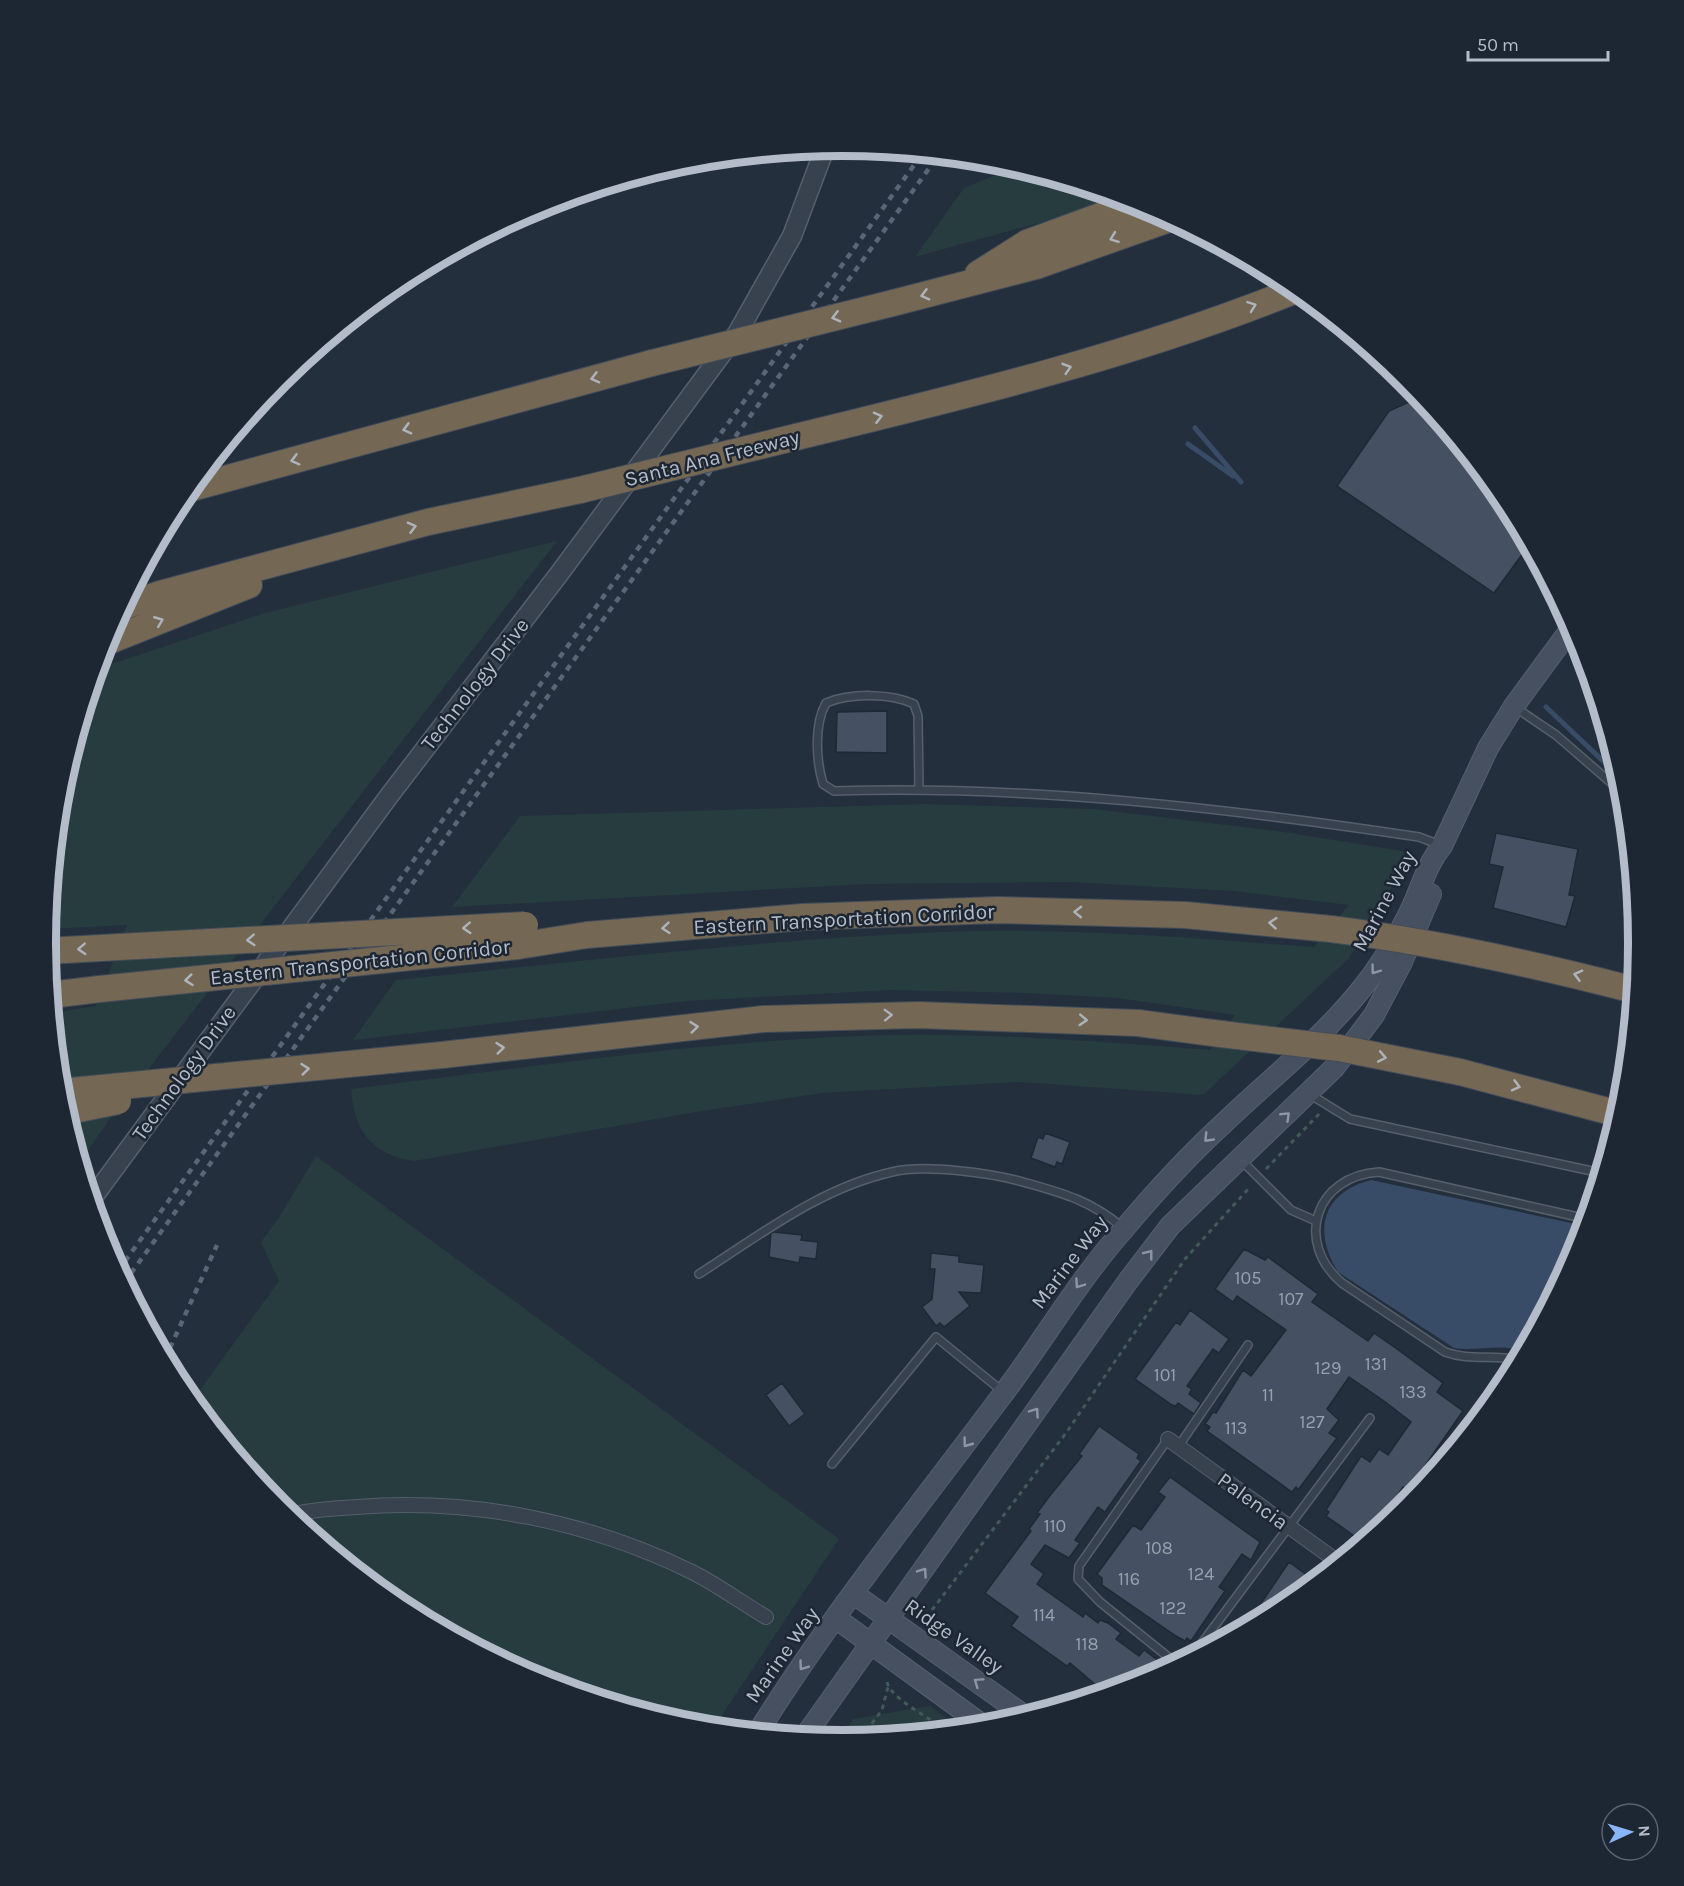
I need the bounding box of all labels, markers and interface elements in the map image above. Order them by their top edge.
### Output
scale bar [1468,24,1608,62]
text: 50 m [1477,34,1519,56]
one-way arrow [1109,231,1120,244]
one-way arrow [920,288,930,301]
one-way arrow [1246,301,1257,314]
one-way arrow [831,310,841,323]
one-way arrow [1061,363,1072,375]
one-way arrow [590,371,601,383]
one-way arrow [873,411,883,424]
one-way arrow [402,422,413,434]
street label: Santa Ana Freeway [622,425,802,491]
one-way arrow [290,453,301,465]
one-way arrow [406,522,417,534]
street label: Technology Drive [416,613,534,755]
one-way arrow [152,616,163,628]
street label: Marine Way [1347,846,1421,956]
street label: Eastern Transportation Corridor [693,899,996,939]
one-way arrow [1074,906,1083,918]
one-way arrow [1268,917,1278,930]
one-way arrow [462,921,471,934]
one-way arrow [661,921,670,934]
one-way arrow [246,933,255,946]
street label: Eastern Transportation Corridor [209,934,512,990]
one-way arrow [78,943,87,956]
one-way arrow [1371,964,1382,975]
one-way arrow [1573,970,1583,983]
one-way arrow [184,973,193,986]
street label: Technology Drive [127,1001,241,1145]
one-way arrow [884,1009,893,1022]
one-way arrow [1079,1014,1088,1027]
one-way arrow [689,1021,699,1034]
one-way arrow [496,1043,505,1055]
one-way arrow [1377,1050,1387,1063]
one-way arrow [301,1063,310,1076]
one-way arrow [1511,1079,1521,1092]
one-way arrow [1280,1112,1290,1123]
one-way arrow [1205,1131,1216,1142]
street label: Marine Way [1026,1210,1112,1314]
one-way arrow [1141,1250,1152,1261]
house number: 105 [1235,1267,1261,1289]
one-way arrow [1075,1277,1086,1288]
house number: 107 [1278,1288,1304,1310]
house number: 131 [1365,1353,1387,1375]
house number: 129 [1315,1357,1341,1379]
house number: 101 [1154,1364,1176,1386]
house number: 133 [1399,1381,1427,1403]
house number: 11 [1262,1384,1274,1406]
one-way arrow [1028,1408,1039,1419]
house number: 127 [1300,1411,1325,1433]
house number: 113 [1225,1417,1247,1439]
one-way arrow [963,1437,974,1448]
street label: Palencia [1213,1467,1293,1535]
house number: 110 [1044,1515,1066,1537]
house number: 108 [1145,1537,1173,1559]
house number: 124 [1188,1563,1214,1585]
one-way arrow [916,1567,927,1578]
house number: 116 [1118,1568,1140,1590]
street label: Ridge Valley [900,1593,1008,1679]
house number: 122 [1160,1597,1186,1619]
street label: Marine Way [740,1602,824,1707]
house number: 114 [1033,1604,1055,1626]
house number: 118 [1076,1633,1098,1655]
one-way arrow [799,1659,810,1670]
one-way arrow [973,1678,984,1689]
north arrow [1600,1802,1660,1862]
text: N [1635,1825,1654,1837]

